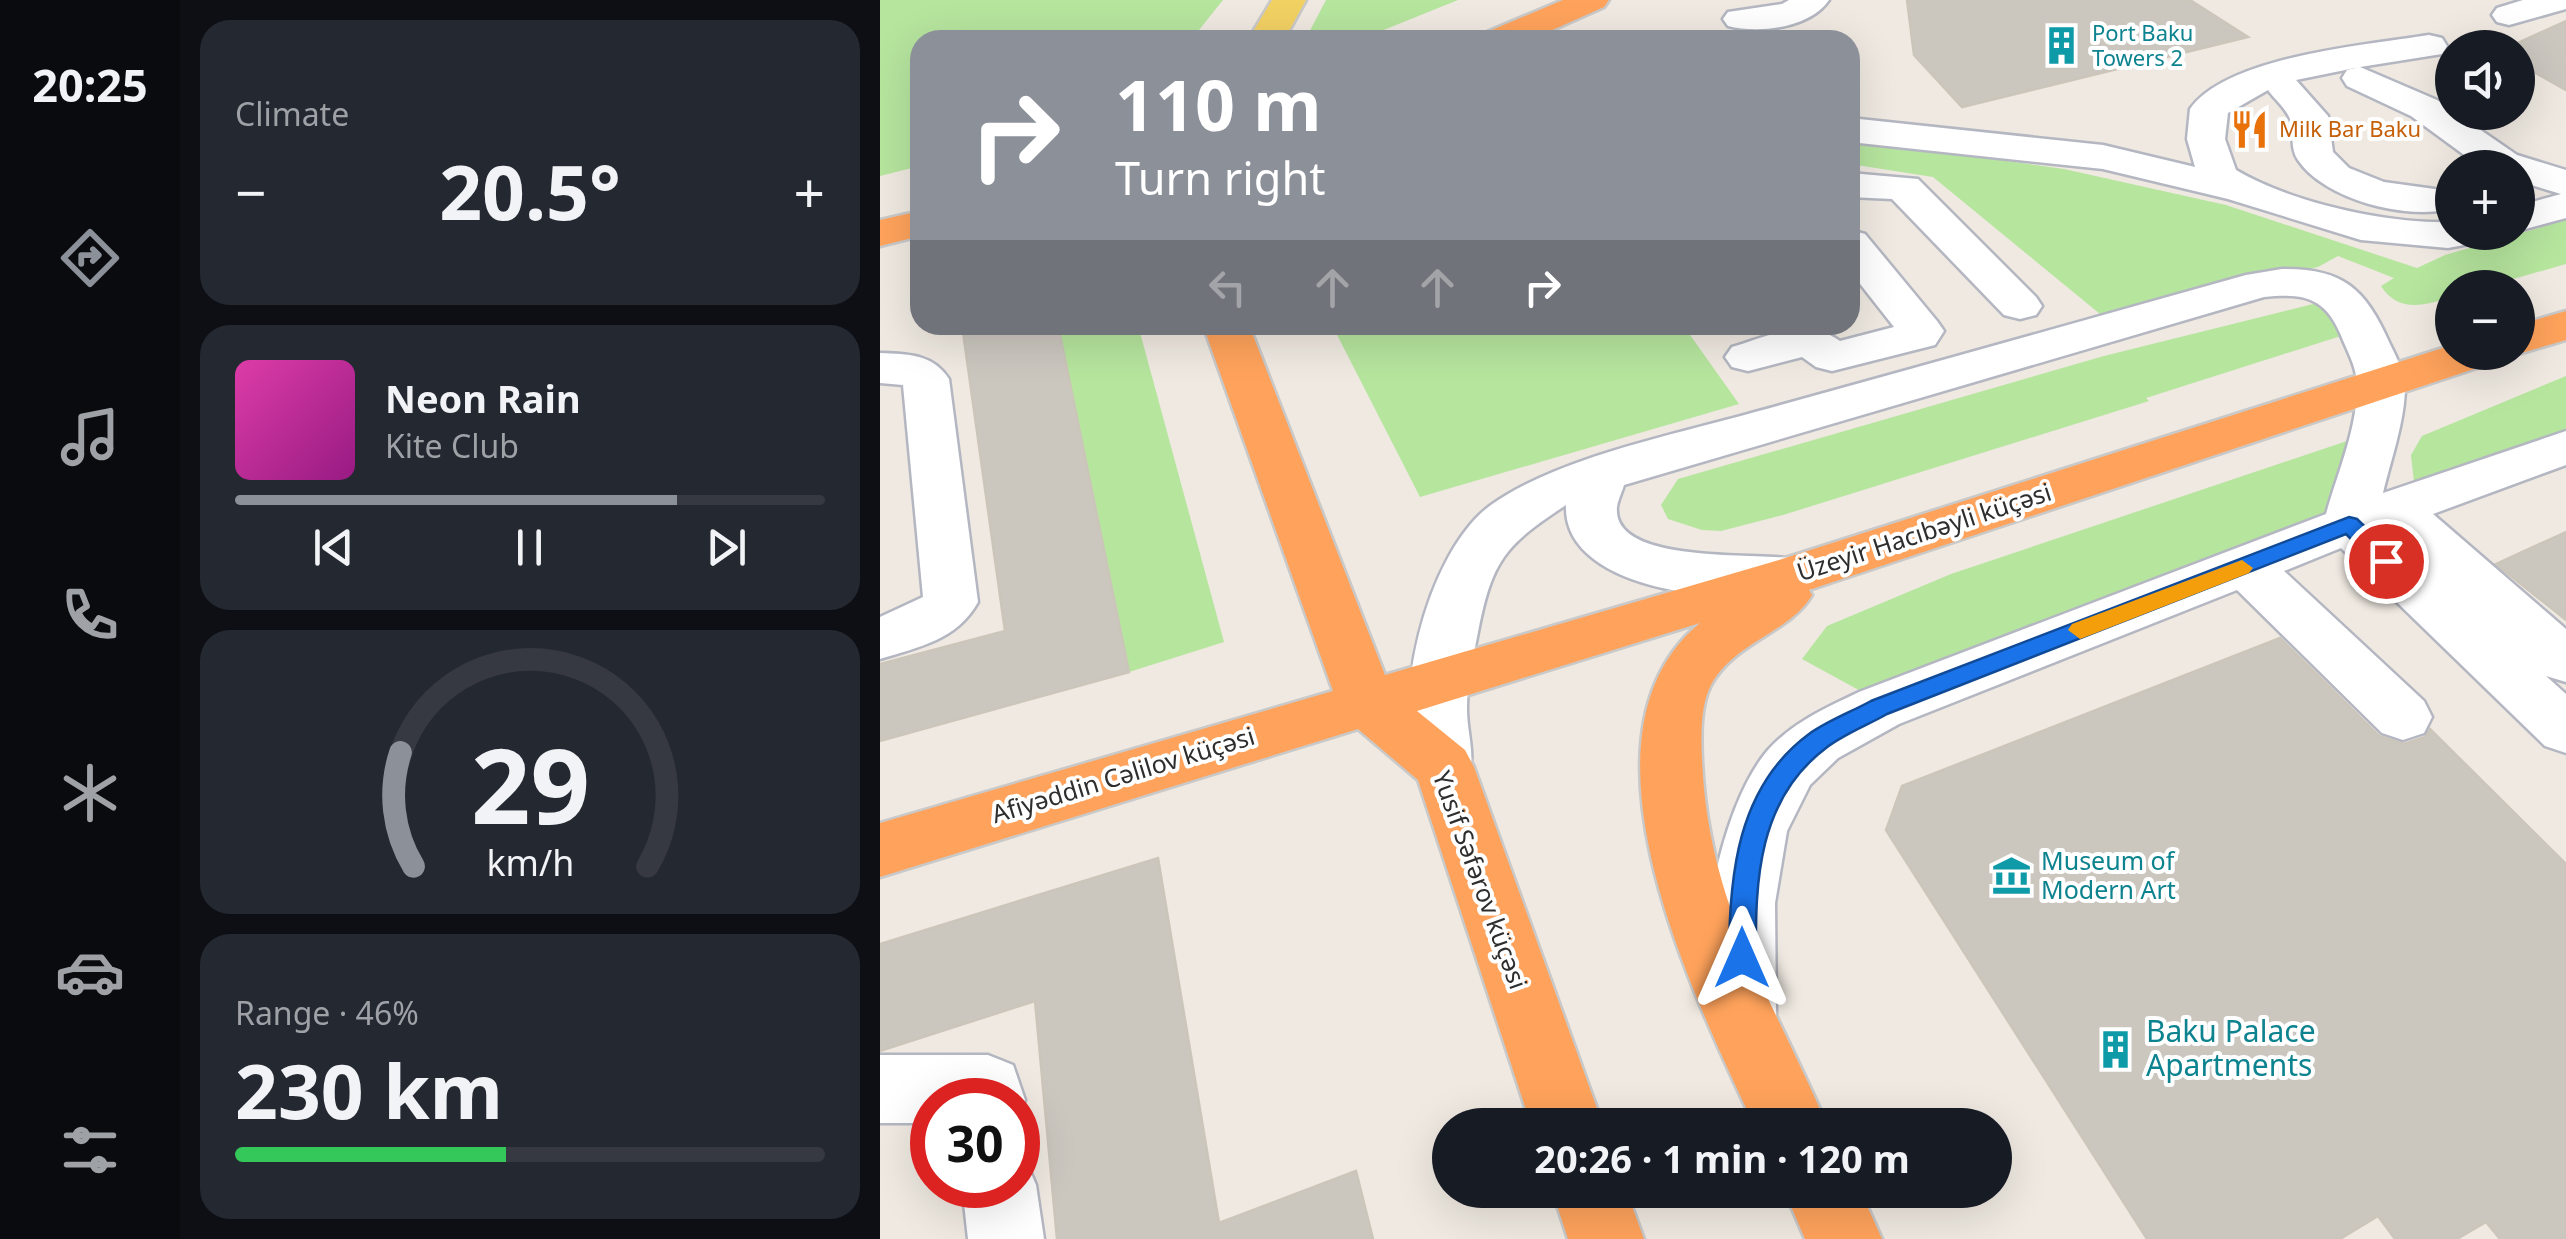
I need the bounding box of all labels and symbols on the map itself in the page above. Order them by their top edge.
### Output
place label: Port Baku Towers 2 [2092,17,2193,72]
building icon: Port Baku Towers 2 [2041,25,2083,67]
restaurant icon: Milk Bar Baku [2228,108,2270,150]
place label: Milk Bar Baku [2279,113,2421,143]
street label: Üzeyir Hacıbəyli küçəsi [1792,474,2055,588]
pin [2344,519,2429,604]
street label: Afiyəddin Cəlilov küçəsi [987,718,1258,830]
street label: Yusif Səfərov küçəsi [1426,766,1536,993]
place label: Museum of Modern Art [2041,843,2176,906]
museum icon: Museum of Modern Art [1990,854,2032,896]
position arrow [1690,906,1794,1010]
place label: Baku Palace Apartments [2146,1010,2316,1085]
building icon: Baku Palace Apartments [2095,1028,2137,1070]
speed limit sign: 30 [910,1078,1040,1208]

